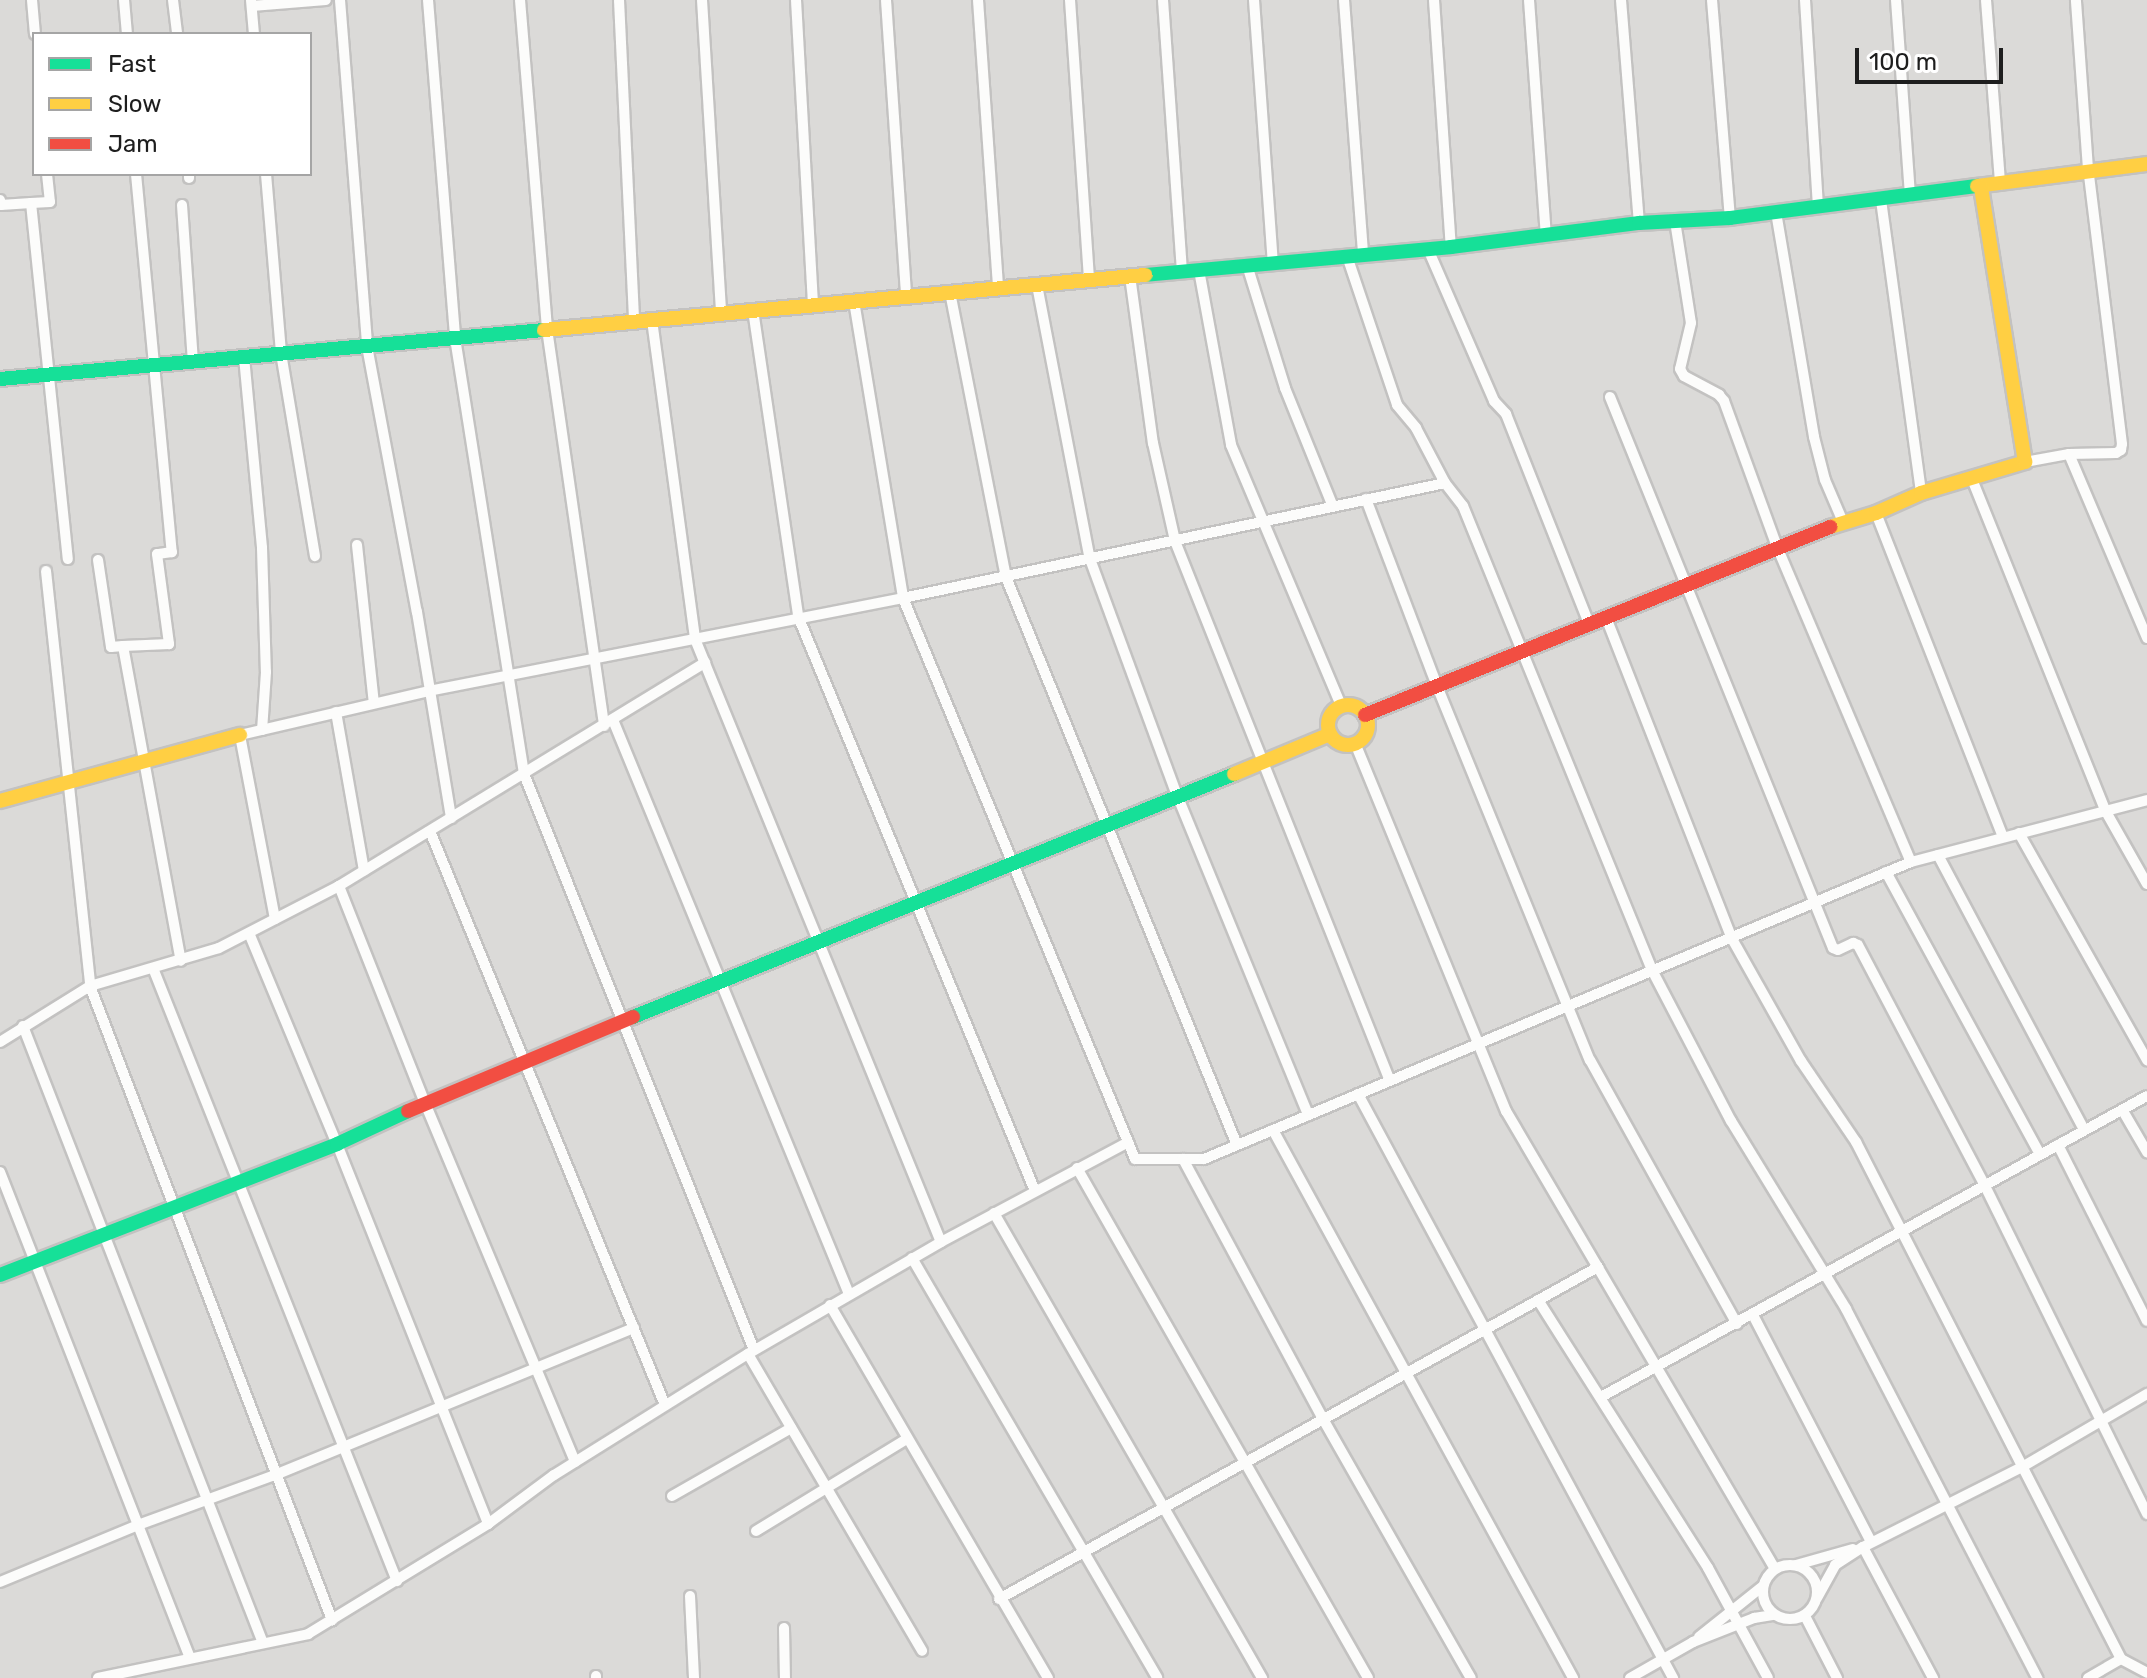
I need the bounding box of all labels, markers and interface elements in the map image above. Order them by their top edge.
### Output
legend [32,32,312,176]
scale bar [1859,32,2007,82]
text: 100 m [1869,48,1937,76]
text: Fast [108,50,156,78]
text: Slow [108,90,161,118]
text: Jam [108,130,158,158]

